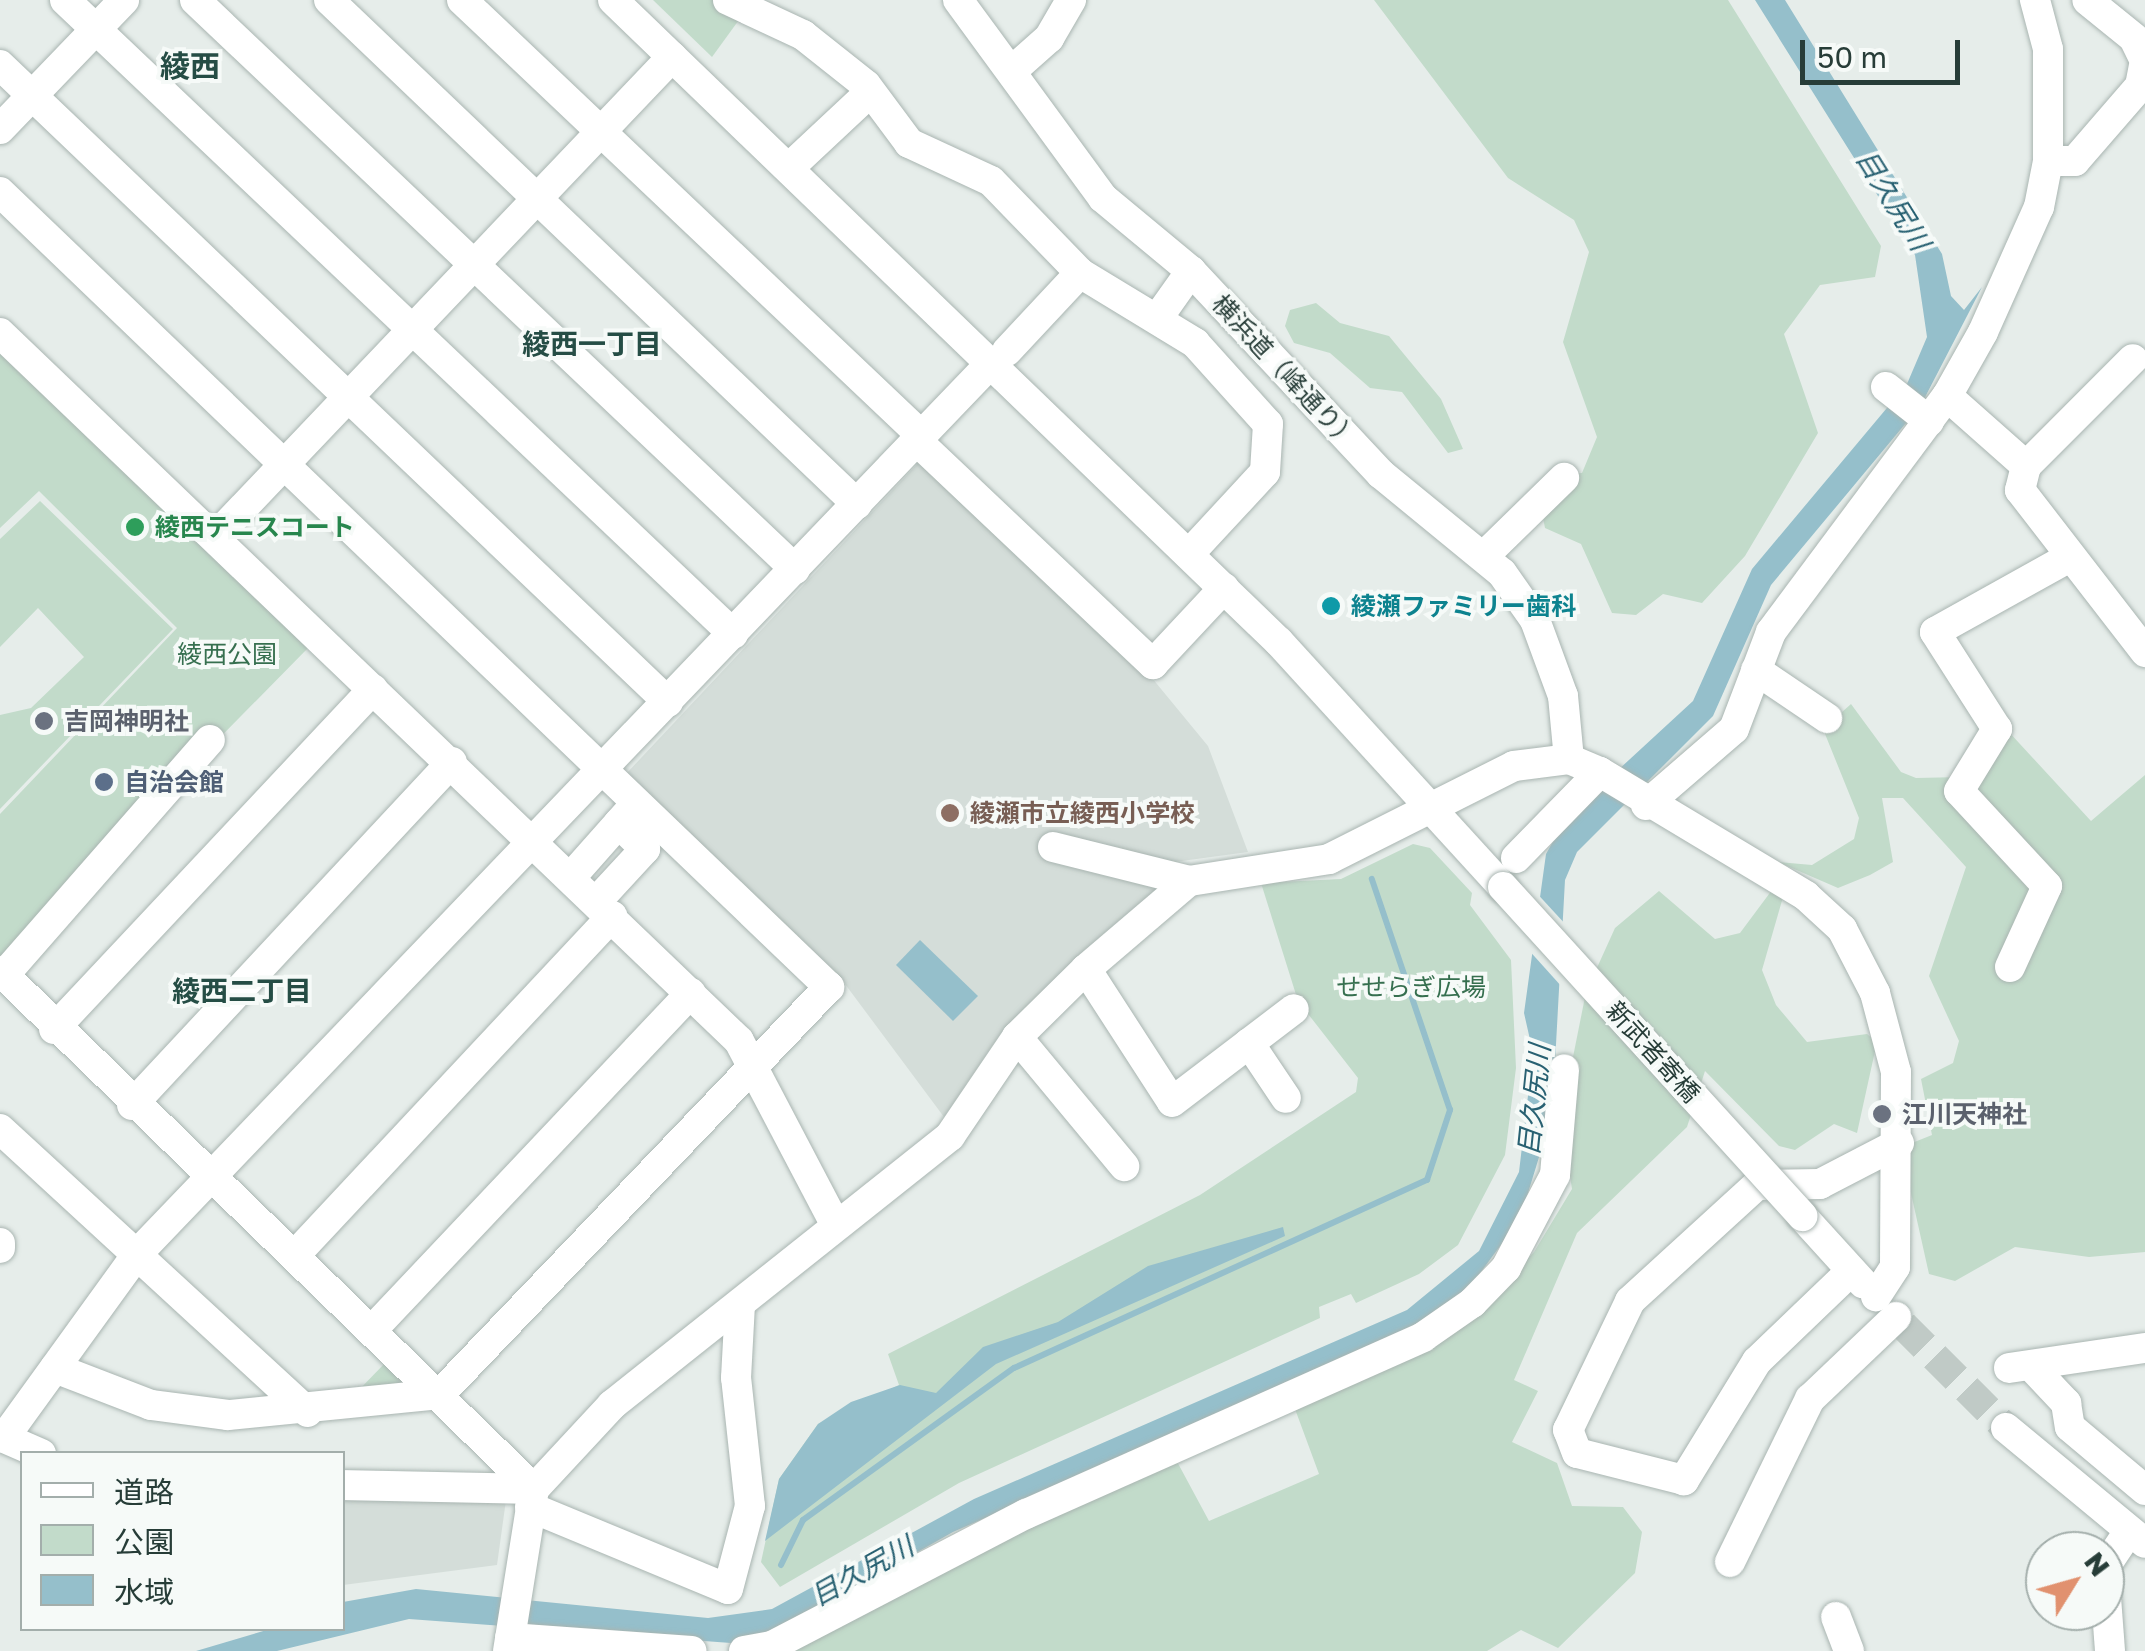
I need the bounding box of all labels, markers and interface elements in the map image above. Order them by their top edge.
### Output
scale bar [1805,20,1965,82]
text: 50 m [1817,39,1887,75]
district label: 綾西 [160,48,220,84]
water label: 目久尻川 [1849,144,1937,256]
street label: 横浜道（峰通り） [1206,289,1364,455]
district label: 綾西一丁目 [522,327,662,361]
place label: 綾西テニスコート [155,512,355,542]
marker: 綾西テニスコート [124,516,146,538]
place label: 綾瀬ファミリー歯科 [1351,591,1576,621]
marker: 綾瀬ファミリー歯科 [1320,595,1342,617]
park label: 綾西公園 [177,639,277,669]
place label: 吉岡神明社 [64,706,189,736]
marker: 吉岡神明社 [33,710,55,732]
place label: 自治会館 [124,767,224,797]
marker: 自治会館 [93,771,115,793]
place label: 綾瀬市立綾西小学校 [970,798,1195,828]
marker: 綾瀬市立綾西小学校 [939,802,961,824]
park label: せせらぎ広場 [1336,972,1486,1002]
district label: 綾西二丁目 [172,974,312,1008]
street label: 新武者寄橋 [1600,996,1706,1108]
water label: 目久尻川 [1511,1043,1557,1157]
place label: 江川天神社 [1902,1099,2027,1129]
marker: 江川天神社 [1871,1103,1893,1125]
legend [20,1451,345,1631]
text: 道路 [114,1474,174,1510]
text: 公園 [114,1524,174,1560]
water label: 目久尻川 [805,1529,919,1613]
north arrow [2025,1531,2125,1631]
text: N [2078,1545,2117,1582]
text: 水域 [114,1574,174,1610]

